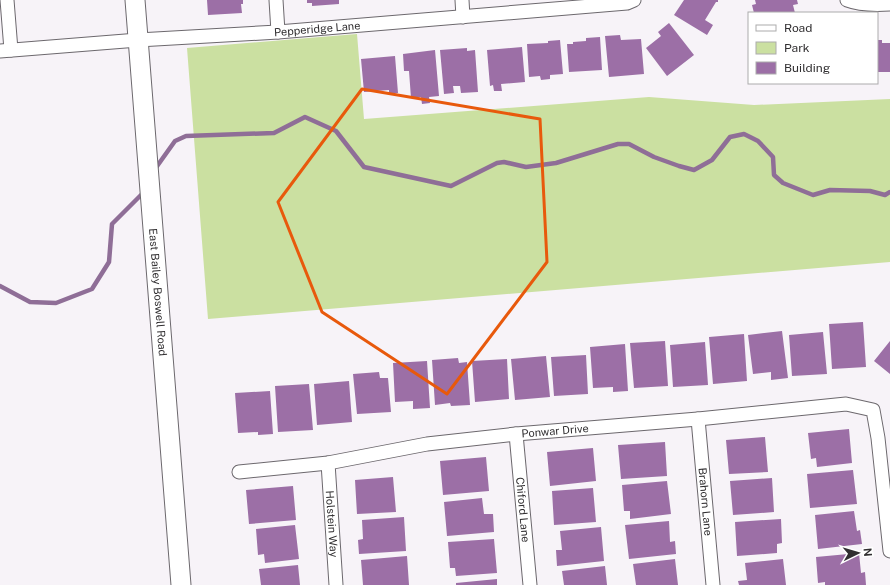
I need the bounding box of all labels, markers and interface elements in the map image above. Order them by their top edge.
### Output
legend [748,12,878,84]
street label: Pepperidge Lane [274,19,361,38]
text: Road [784,21,812,35]
text: Park [784,41,810,55]
text: Building [784,61,830,75]
street label: East Bailey Boswell Road [147,228,169,357]
street label: Ponwar Drive [521,422,589,440]
street label: Brahorn Lane [696,467,715,536]
street label: Chiford Lane [514,476,532,543]
street label: Holstein Way [324,490,340,558]
north arrow [838,533,878,573]
text: N [862,547,874,557]

